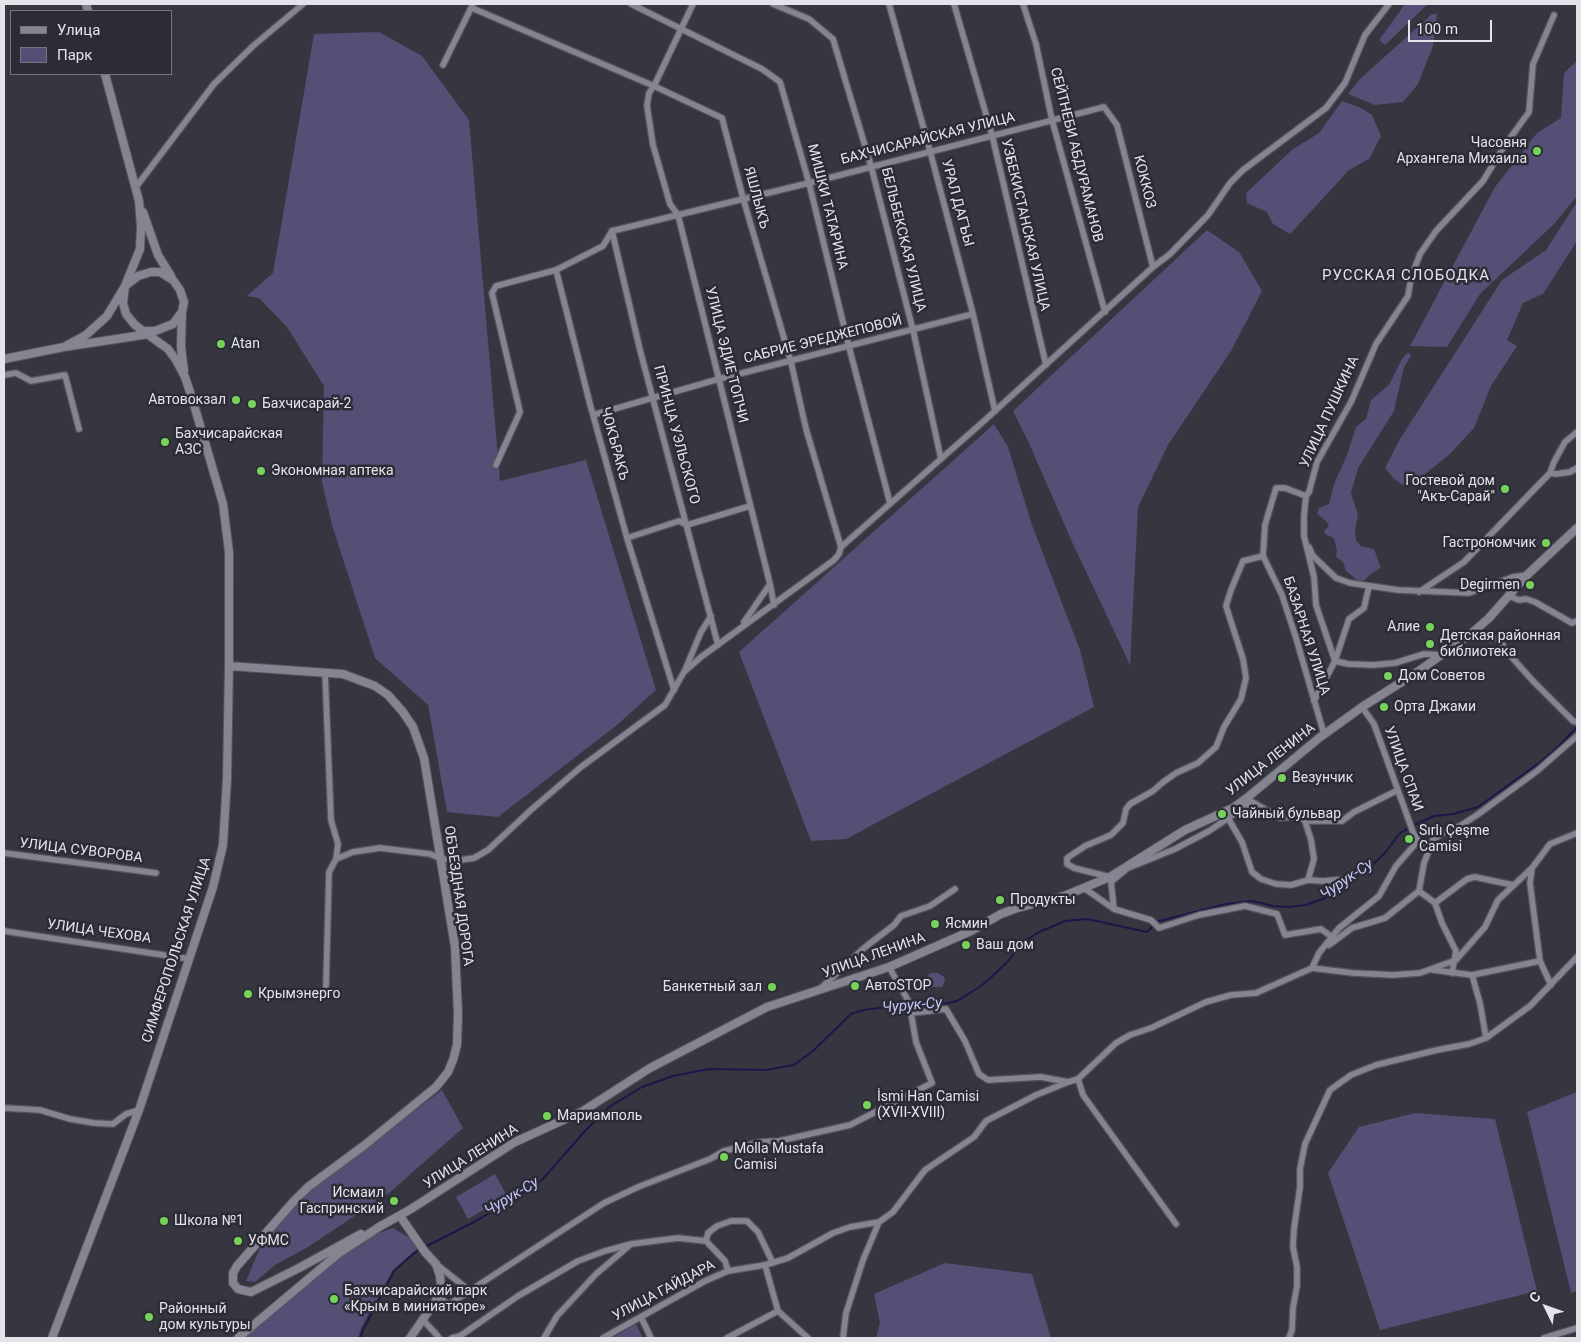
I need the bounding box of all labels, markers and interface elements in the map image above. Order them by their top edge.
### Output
legend [10,10,172,75]
scale bar [1411,10,1495,42]
text: 100 m [1416,20,1458,38]
text: Улица [57,21,100,39]
text: Парк [57,46,92,64]
street label: СЕЙТНЕБИ АБДУРАМАНОВ [1046,66,1106,244]
street label: БАХЧИСАРАЙСКАЯ УЛИЦА [839,109,1017,169]
place label: Часовня Архангела Михаила [1396,135,1527,168]
street label: УЗБЕКИСТАНСКАЯ УЛИЦА [997,137,1053,313]
street label: МИШКИ ТАТАРИНА [803,142,851,272]
marker: Часовня Архангела Михаила [1531,145,1543,157]
street label: КОККОЗ [1129,154,1159,210]
street label: УРАЛ ДАГЪЫ [937,158,977,248]
street label: ЯШЛЫКЪ [740,165,772,231]
street label: БЕЛЬБЕКСКАЯ УЛИЦА [877,166,929,314]
district label: РУССКАЯ СЛОБОДКА [1320,267,1492,285]
street label: УЛИЦА ЭДИЕ ТОПЧИ [701,285,751,425]
street label: САБРИЕ ЭРЕДЖЕПОВОЙ [742,312,904,368]
place label: Atan [231,336,260,352]
marker: Atan [215,338,227,350]
street label: УЛИЦА ПУШКИНА [1297,353,1363,471]
street label: ПРИНЦА УЭЛЬСКОГО [649,364,703,506]
place label: Автовокзал [148,392,226,408]
marker: Автовокзал [230,394,242,406]
place label: Бахчисарай-2 [262,396,351,412]
marker: Бахчисарай-2 [246,398,258,410]
street label: ЧОКЪРАКЪ [596,405,632,483]
place label: Бахчисарайская АЗС [175,426,283,458]
marker: Бахчисарайская АЗС [159,436,171,448]
place label: Экономная аптека [271,463,394,479]
marker: Экономная аптека [255,465,267,477]
place label: Гостевой дом "Акъ-Сарай" [1405,473,1495,506]
marker: Гостевой дом "Акъ-Сарай" [1499,483,1511,495]
place label: Гастрономчик [1442,535,1536,551]
marker: Гастрономчик [1540,537,1552,549]
street label: БАЗАРНАЯ УЛИЦА [1279,575,1333,697]
place label: Degirmen [1460,577,1520,593]
marker: Degirmen [1524,579,1536,591]
place label: Алие [1387,619,1420,635]
marker: Алие [1424,621,1436,633]
place label: Детская районная библиотека [1440,628,1561,660]
marker: Детская районная библиотека [1424,638,1436,650]
place label: Дом Советов [1398,668,1485,684]
marker: Дом Советов [1382,670,1394,682]
place label: Орта Джами [1394,699,1476,715]
marker: Орта Джами [1378,701,1390,713]
street label: УЛИЦА ЛЕНИНА [1223,720,1319,800]
street label: УЛИЦА СПАИ [1380,724,1426,814]
place label: Везунчик [1292,770,1353,786]
marker: Везунчик [1276,772,1288,784]
place label: Чайный бульвар [1232,806,1341,822]
marker: Чайный бульвар [1216,808,1228,820]
place label: Sırlı Çeşme Camisi [1419,823,1489,856]
street label: ОБЪЕЗДНАЯ ДОРОГА [440,825,476,967]
marker: Sırlı Çeşme Camisi [1403,833,1415,845]
street label: УЛИЦА СУВОРОВА [18,835,144,867]
street label: СИМФЕРОПОЛЬСКАЯ УЛИЦА [139,855,215,1045]
water label: Чурук-Су [1317,856,1377,904]
place label: Продукты [1010,892,1076,908]
marker: Продукты [994,894,1006,906]
street label: УЛИЦА ЧЕХОВА [46,916,152,948]
place label: Ясмин [945,916,988,932]
marker: Ясмин [929,918,941,930]
street label: УЛИЦА ЛЕНИНА [820,930,928,982]
place label: Ваш дом [976,937,1034,953]
marker: Ваш дом [960,939,972,951]
place label: АвтоSTOP [865,978,931,994]
place label: Банкетный зал [663,979,762,995]
marker: АвтоSTOP [849,980,861,992]
marker: Банкетный зал [766,981,778,993]
place label: Крымэнерго [258,986,341,1002]
marker: Крымэнерго [242,988,254,1000]
water label: Чурук-Су [881,994,943,1018]
place label: İsmi Han Camisi (XVII-XVIII) [877,1089,979,1122]
marker: İsmi Han Camisi (XVII-XVIII) [861,1099,873,1111]
place label: Мариамполь [557,1108,642,1124]
marker: Мариамполь [541,1110,553,1122]
street label: УЛИЦА ЛЕНИНА [421,1121,521,1193]
place label: Molla Mustafa Camisi [734,1141,824,1174]
marker: Molla Mustafa Camisi [718,1151,730,1163]
water label: Чурук-Су [482,1174,542,1220]
place label: Исмаил Гаспринский [300,1185,384,1218]
marker: Исмаил Гаспринский [388,1195,400,1207]
place label: Школа №1 [174,1213,244,1229]
marker: Школа №1 [158,1215,170,1227]
place label: УФМС [248,1233,289,1249]
marker: УФМС [232,1235,244,1247]
street label: УЛИЦА ГАЙДАРА [610,1257,718,1325]
north arrow [1521,1282,1571,1332]
place label: Бахчисарайский парк «Крым в миниатюре» [344,1283,487,1315]
text: С [1526,1288,1544,1306]
marker: Бахчисарайский парк «Крым в миниатюре» [328,1293,340,1305]
place label: Районный дом культуры [159,1301,251,1334]
marker: Районный дом культуры [143,1311,155,1323]

